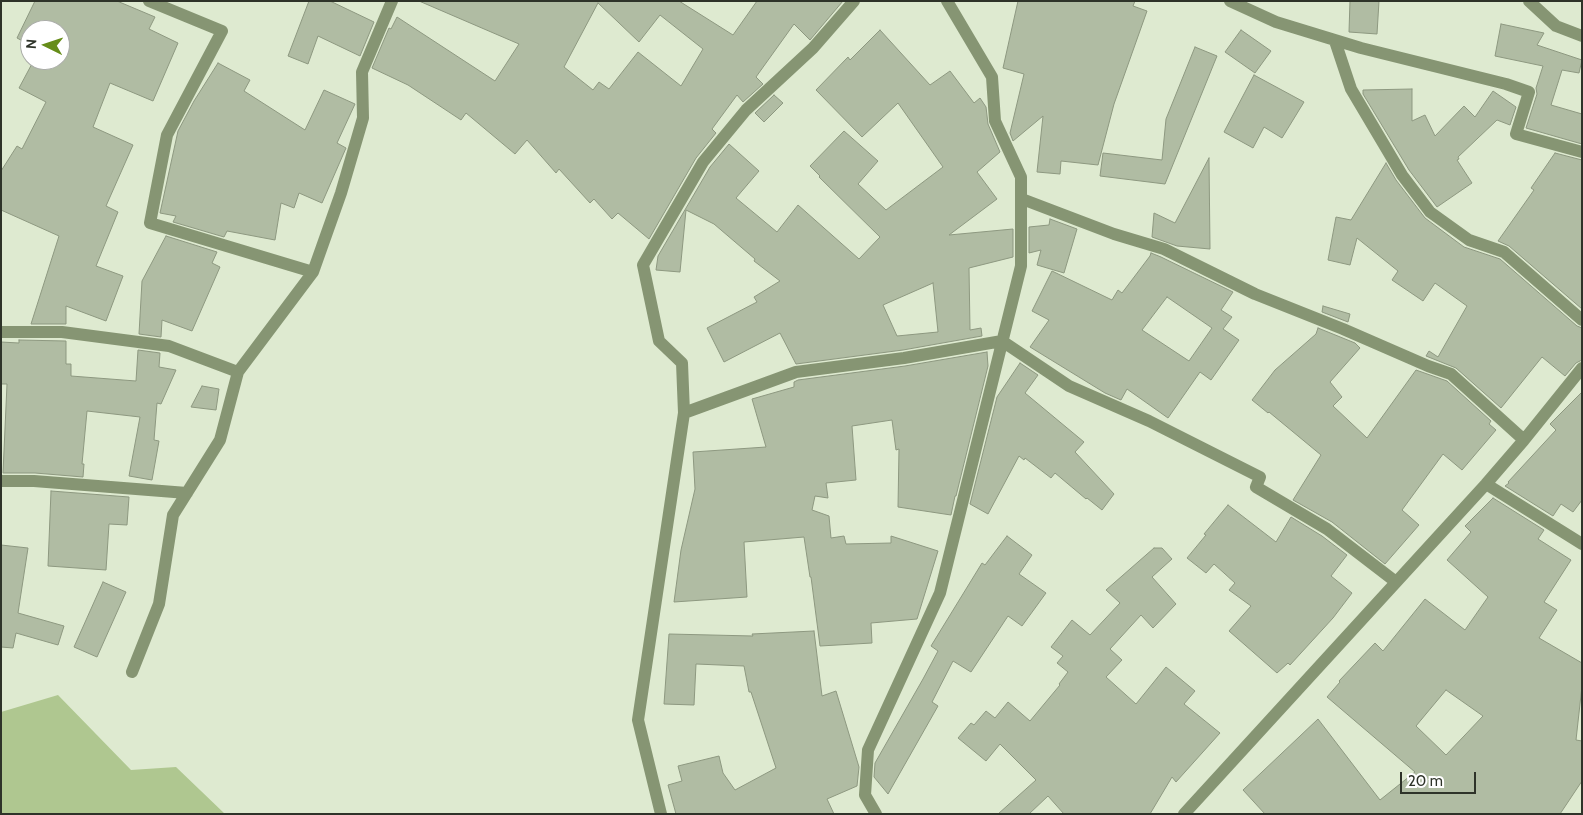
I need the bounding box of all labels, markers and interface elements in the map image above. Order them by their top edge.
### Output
north arrow [20,20,70,70]
text: N [22,38,40,50]
scale bar [1403,762,1479,794]
text: 20 m [1408,772,1443,790]

